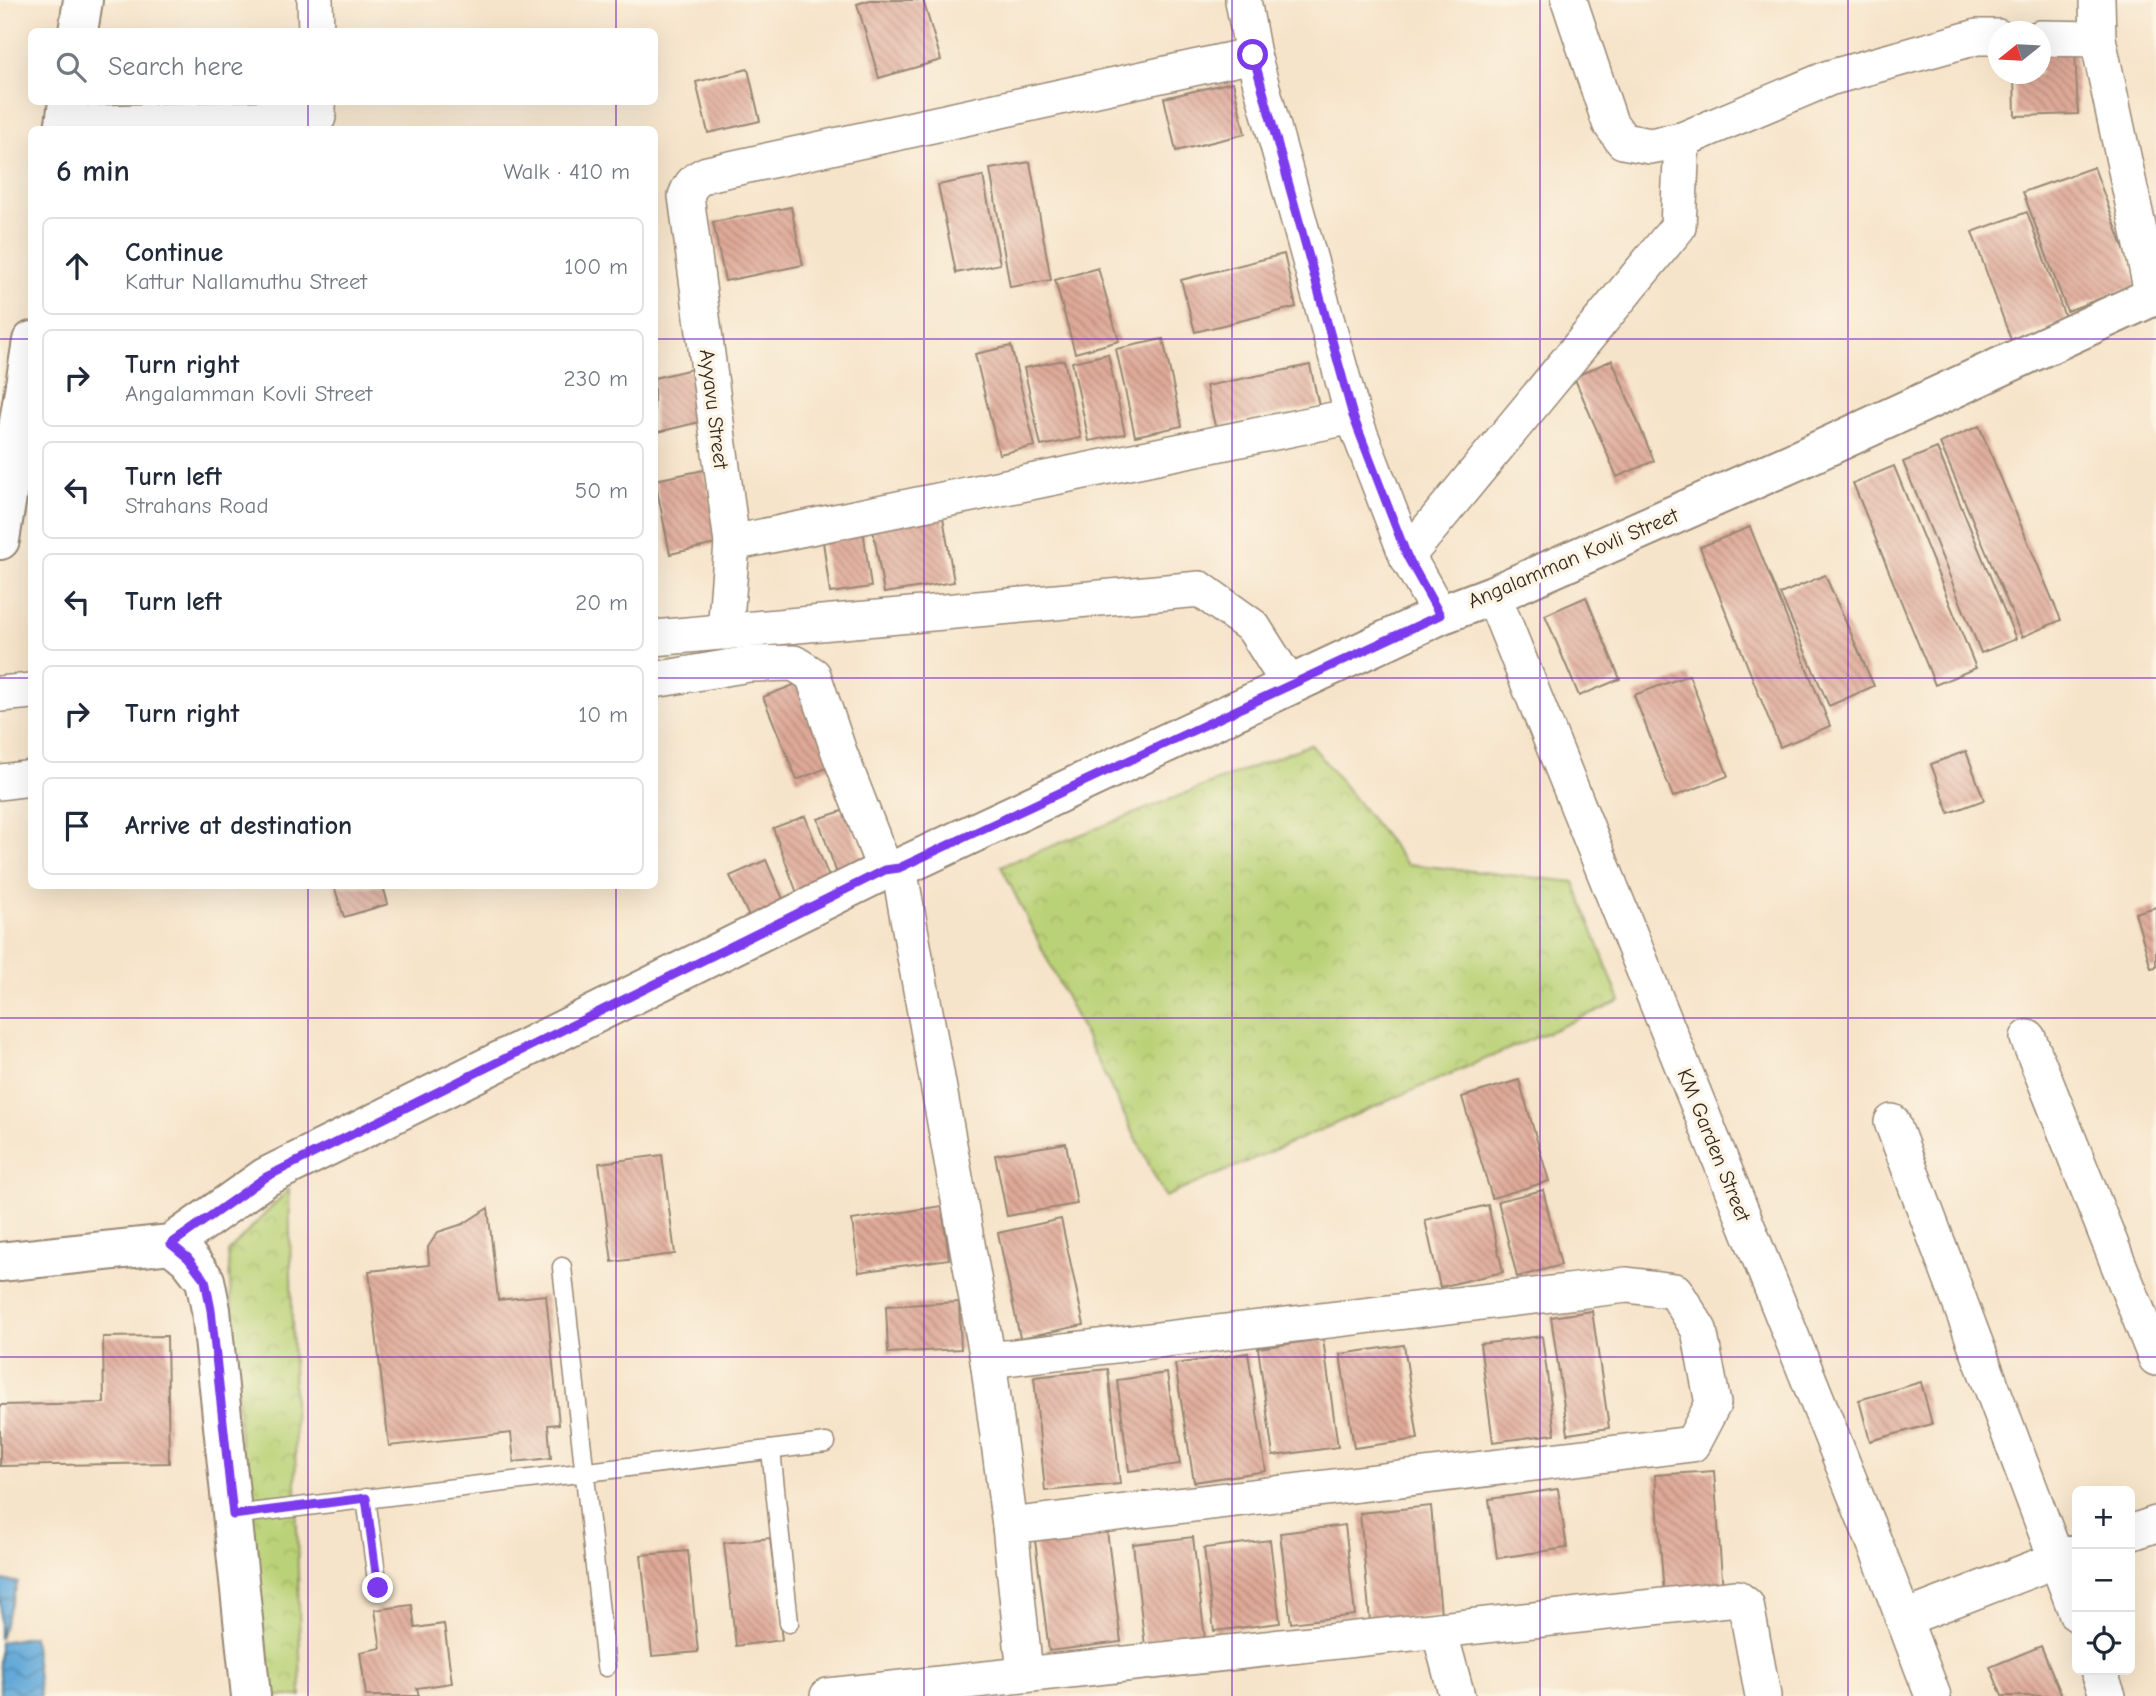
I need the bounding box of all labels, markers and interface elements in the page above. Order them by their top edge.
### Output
north arrow [1988,21,2051,84]
search box [28,28,658,105]
route start [1237,39,1268,70]
icon: search [52,48,90,86]
text: Search here [108,52,243,82]
text: 6 min [56,154,130,189]
text: Walk · 410 m [503,158,630,185]
text: Continue [125,238,223,268]
icon: ahead [58,247,96,285]
text: 100 m [564,253,628,280]
text: Kattur Nallamuthu Street [125,268,367,295]
street label: Ayyavu Street [695,348,733,471]
text: Turn right [125,350,239,380]
icon: right [58,359,96,397]
text: 230 m [564,365,628,392]
text: Angalamman Kovli Street [125,380,372,407]
text: Turn left [125,462,222,492]
icon: left [58,471,96,509]
text: 50 m [575,477,628,504]
text: Strahans Road [125,492,269,519]
street label: Angalamman Kovli Street [1464,502,1683,613]
icon: left [58,583,96,621]
text: Turn left [125,587,222,617]
text: 20 m [575,589,628,616]
icon: right [58,695,96,733]
text: Turn right [125,699,239,729]
text: 10 m [578,701,628,728]
icon: arrive [58,807,96,845]
text: Arrive at destination [125,811,352,841]
street label: KM Garden Street [1672,1065,1756,1226]
map controls [2072,1486,2135,1675]
button: + [2072,1486,2135,1549]
button: − [2072,1549,2135,1612]
route end [362,1572,393,1603]
button: locate [2072,1612,2135,1675]

